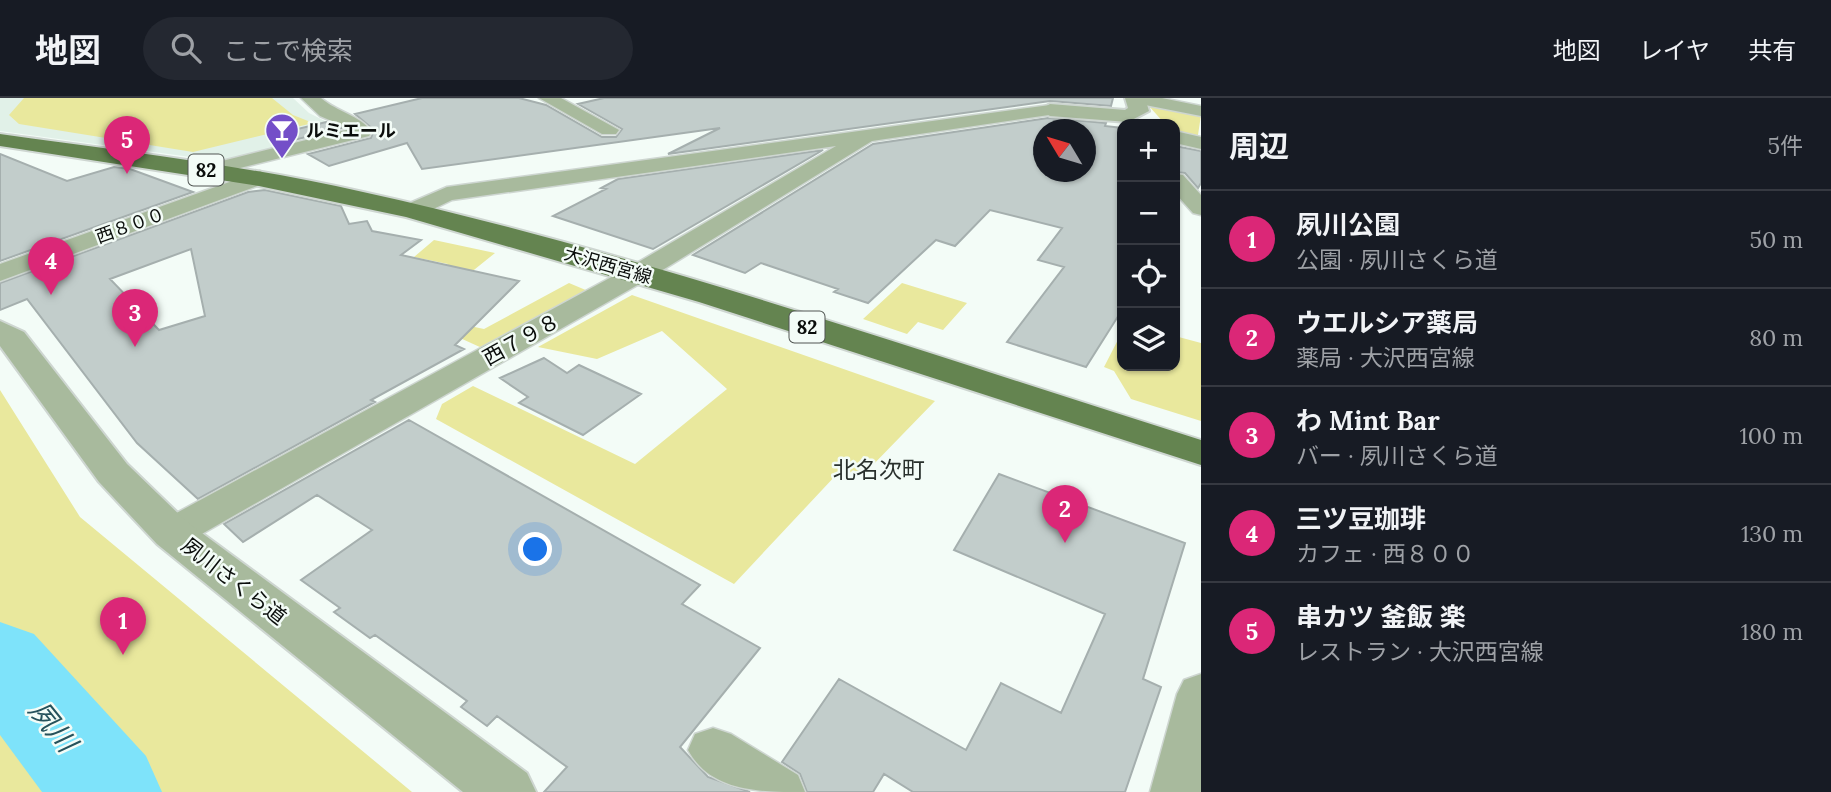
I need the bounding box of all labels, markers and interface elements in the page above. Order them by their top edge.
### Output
search box [143,17,633,80]
text: 地図 [35,29,101,71]
icon: search [167,29,205,67]
text: ここで検索 [223,34,353,67]
text: 地図 [1553,35,1601,66]
text: レイヤ [1639,35,1710,66]
text: 共有 [1748,35,1796,66]
bar icon: ルミエール [263,111,301,160]
pin: 5 [104,116,150,174]
place label: ルミエール [306,119,396,142]
north arrow [1033,119,1096,182]
map controls [1117,119,1180,371]
button: + [1117,119,1180,182]
text: 周辺 [1229,127,1289,165]
text: 5件 [1767,131,1803,160]
road number: 82 [188,155,224,186]
button: − [1117,182,1180,245]
street label: 西８００ [92,202,168,248]
text: 夙川公園 [1296,208,1400,241]
text: 1 [1247,225,1257,254]
text: 50 m [1750,225,1803,254]
pin: 4 [28,237,74,295]
street label: 大沢西宮線 [562,242,654,288]
button: locate [1117,245,1180,308]
text: 公園 · 夙川さくら道 [1296,245,1498,274]
pin: 3 [112,289,158,347]
text: ウエルシア薬局 [1296,306,1478,339]
street label: 西７９８ [478,307,564,371]
button: layers [1117,308,1180,371]
road number: 82 [790,312,824,342]
text: 2 [1246,323,1258,352]
text: 80 m [1749,323,1803,352]
text: 薬局 · 大沢西宮線 [1296,343,1475,372]
text: わ Mint Bar [1296,404,1440,437]
text: 3 [1246,421,1258,450]
text: 100 m [1739,421,1803,450]
text: バー · 夙川さくら道 [1296,441,1498,470]
district label: 北名次町 [833,455,925,484]
pin: 2 [1042,485,1088,543]
text: 三ツ豆珈琲 [1296,502,1426,535]
text: 4 [1246,519,1258,548]
text: 130 m [1741,519,1803,548]
street label: 夙川さくら道 [176,532,292,630]
your location [518,532,552,566]
text: カフェ · 西８００ [1296,539,1475,568]
pin: 1 [100,597,146,655]
text: 串カツ 釜飯 楽 [1296,600,1466,633]
text: 5 [1246,617,1258,646]
text: 180 m [1741,617,1803,646]
text: レストラン · 大沢西宮線 [1296,637,1544,666]
water label: 夙川 [21,693,86,761]

